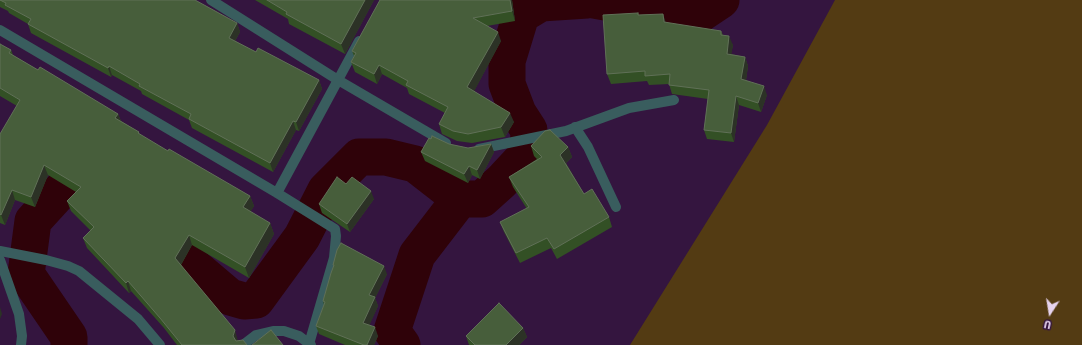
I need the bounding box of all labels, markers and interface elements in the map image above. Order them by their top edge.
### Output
north arrow [1030,293,1070,333]
text: U [1043,318,1052,331]

